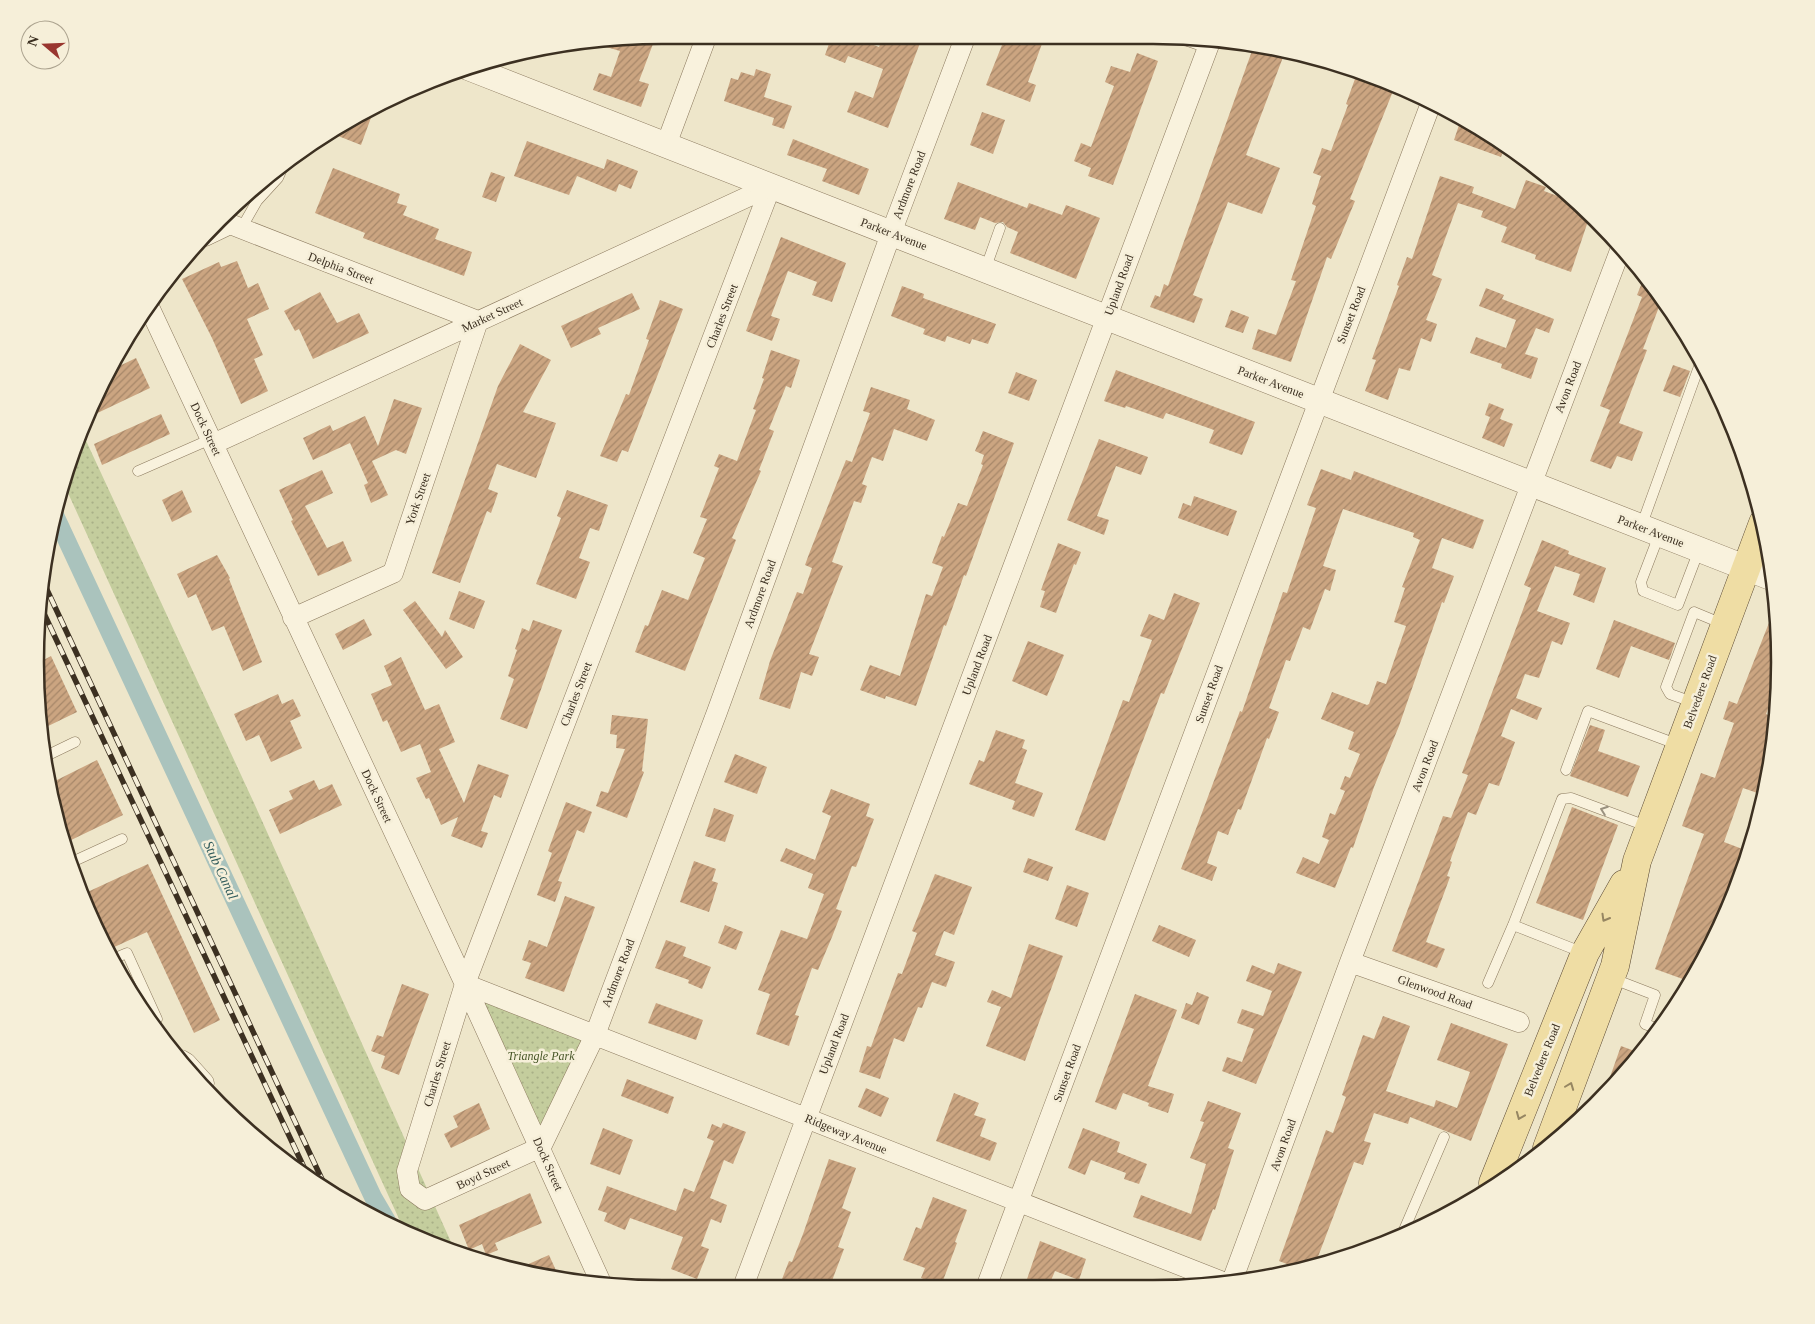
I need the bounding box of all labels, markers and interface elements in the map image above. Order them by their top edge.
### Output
north arrow [20,20,70,70]
text: N [24,34,42,48]
street label: Ardmore Road [890,149,928,221]
street label: Parker Avenue [859,215,929,253]
street label: Delphia Street [306,249,376,287]
street label: Upland Road [1102,253,1136,317]
street label: Charles Street [703,281,741,350]
street label: Sunset Road [1334,284,1368,346]
street label: Market Street [459,295,525,335]
street label: Avon Road [1552,359,1584,415]
street label: Parker Avenue [1236,363,1306,401]
street label: Dock Street [188,400,225,458]
street label: York Street [403,470,434,527]
street label: Parker Avenue [1616,512,1686,550]
street label: Ardmore Road [741,558,779,630]
street label: Upland Road [959,633,995,697]
street label: Belvedere Road [1680,653,1720,731]
street label: Charles Street [557,659,595,728]
street label: Sunset Road [1192,663,1226,725]
street label: Avon Road [1409,738,1441,794]
street label: Dock Street [359,767,396,825]
one-way arrow [1600,806,1609,816]
water label: Stub Canal [201,839,241,902]
one-way arrow [1601,913,1611,922]
street label: Ardmore Road [599,937,637,1009]
street label: Glenwood Road [1396,972,1474,1012]
street label: Upland Road [816,1012,852,1076]
street label: Belvedere Road [1521,1022,1563,1098]
street label: Charles Street [420,1039,454,1108]
street label: Sunset Road [1050,1042,1084,1104]
park label: Triangle Park [507,1049,575,1063]
one-way arrow [1564,1082,1574,1091]
street label: Ridgeway Avenue [803,1111,889,1157]
one-way arrow [1516,1111,1526,1119]
street label: Avon Road [1267,1117,1299,1173]
street label: Dock Street [530,1135,566,1193]
street label: Boyd Street [454,1155,512,1192]

